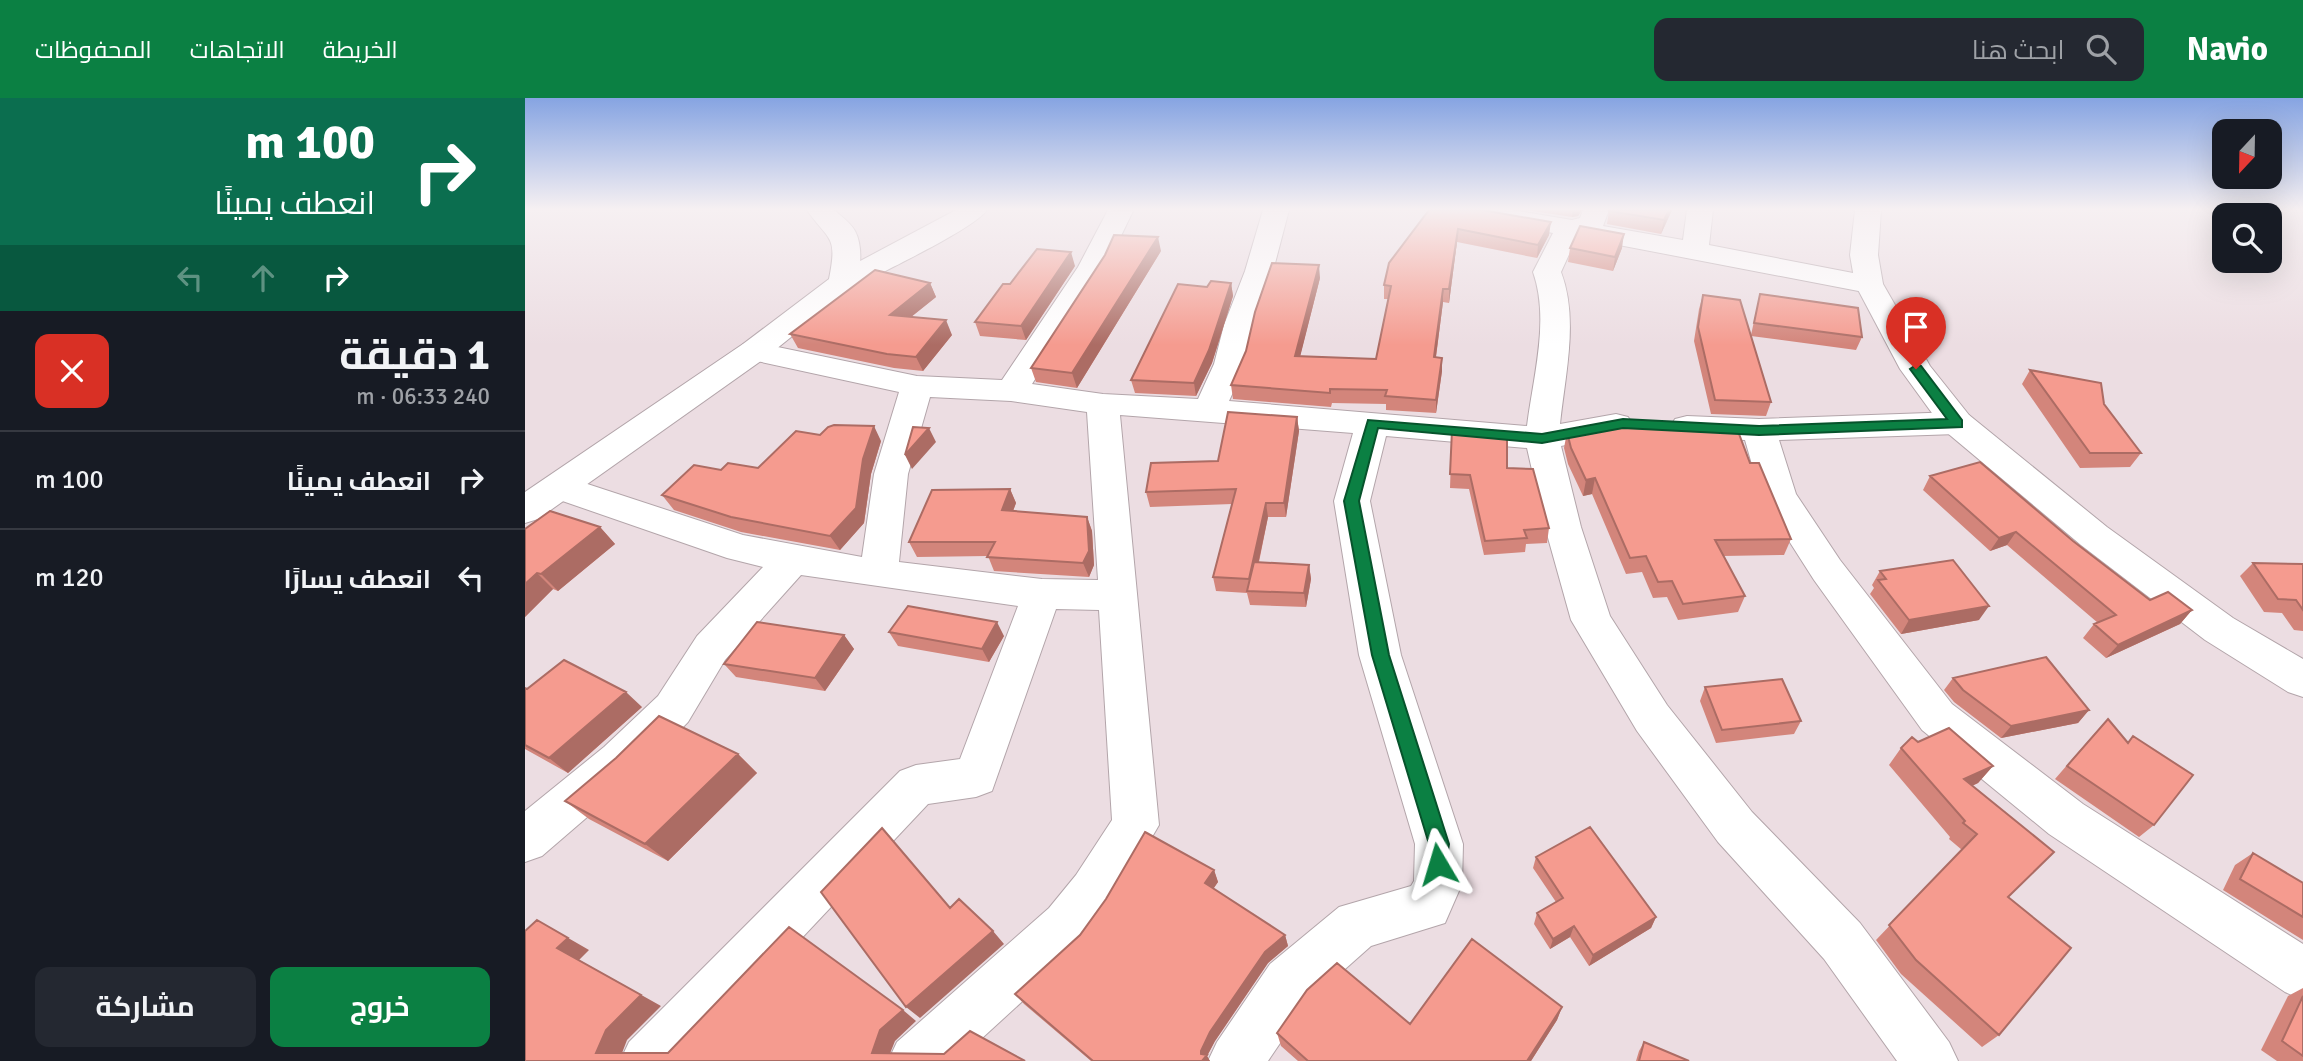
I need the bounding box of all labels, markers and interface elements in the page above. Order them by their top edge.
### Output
search box [1654,18,2144,81]
text: Navio [2186,29,2268,70]
icon: search [2082,30,2120,68]
text: المحفوظات [35,35,152,65]
text: الاتجاهات [190,35,285,65]
text: الخريطة [323,35,398,65]
text: ابحث هنا [1972,35,2064,67]
text: 100 m [245,112,375,172]
north arrow [2212,119,2282,189]
map controls [2212,119,2282,273]
icon: right [399,126,490,217]
text: انعطف يمينًا [214,184,375,223]
button: search [2212,203,2282,273]
icon: left [171,259,209,297]
icon: ahead [244,259,282,297]
icon: right [317,259,355,297]
pin [1886,297,1946,369]
icon: arrive [1897,308,1935,346]
text: 1 دقيقة [339,330,490,381]
button: close [35,334,109,408]
text: 240 m · 06:33 [356,382,490,411]
icon: right [452,461,490,499]
text: 100 m [35,464,104,496]
text: انعطف يمينًا [287,466,431,498]
icon: left [452,559,490,597]
text: 120 m [35,562,104,594]
text: انعطف يسارًا [283,564,431,596]
position arrow [1401,827,1475,901]
button: مشاركة [35,967,256,1047]
button: خروج [270,967,490,1047]

